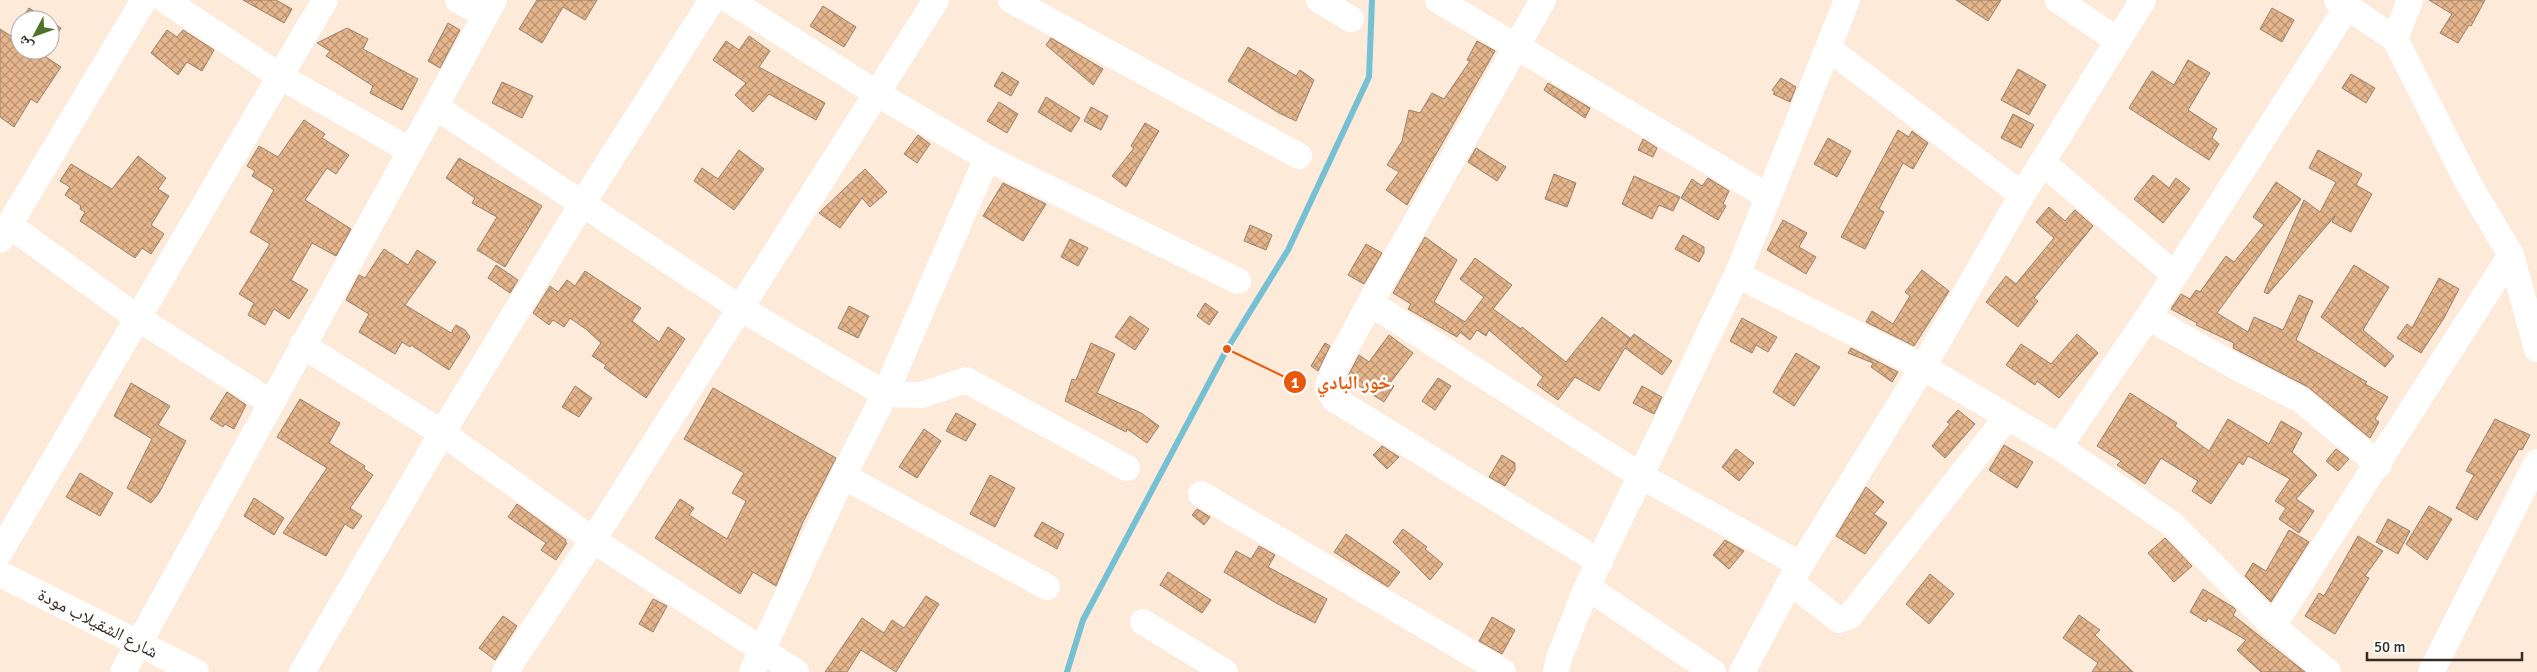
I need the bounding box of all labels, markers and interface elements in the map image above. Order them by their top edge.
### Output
north arrow [10,10,60,60]
text: ش [14,32,37,54]
callout: خور البادي [1282,365,1401,399]
text: خور البادي [1317,371,1391,398]
text: 1 [1291,374,1299,392]
street label: شارع الشقيلاب مودة [34,583,162,663]
scale bar [2367,630,2522,662]
text: 50 m [2374,638,2405,656]

